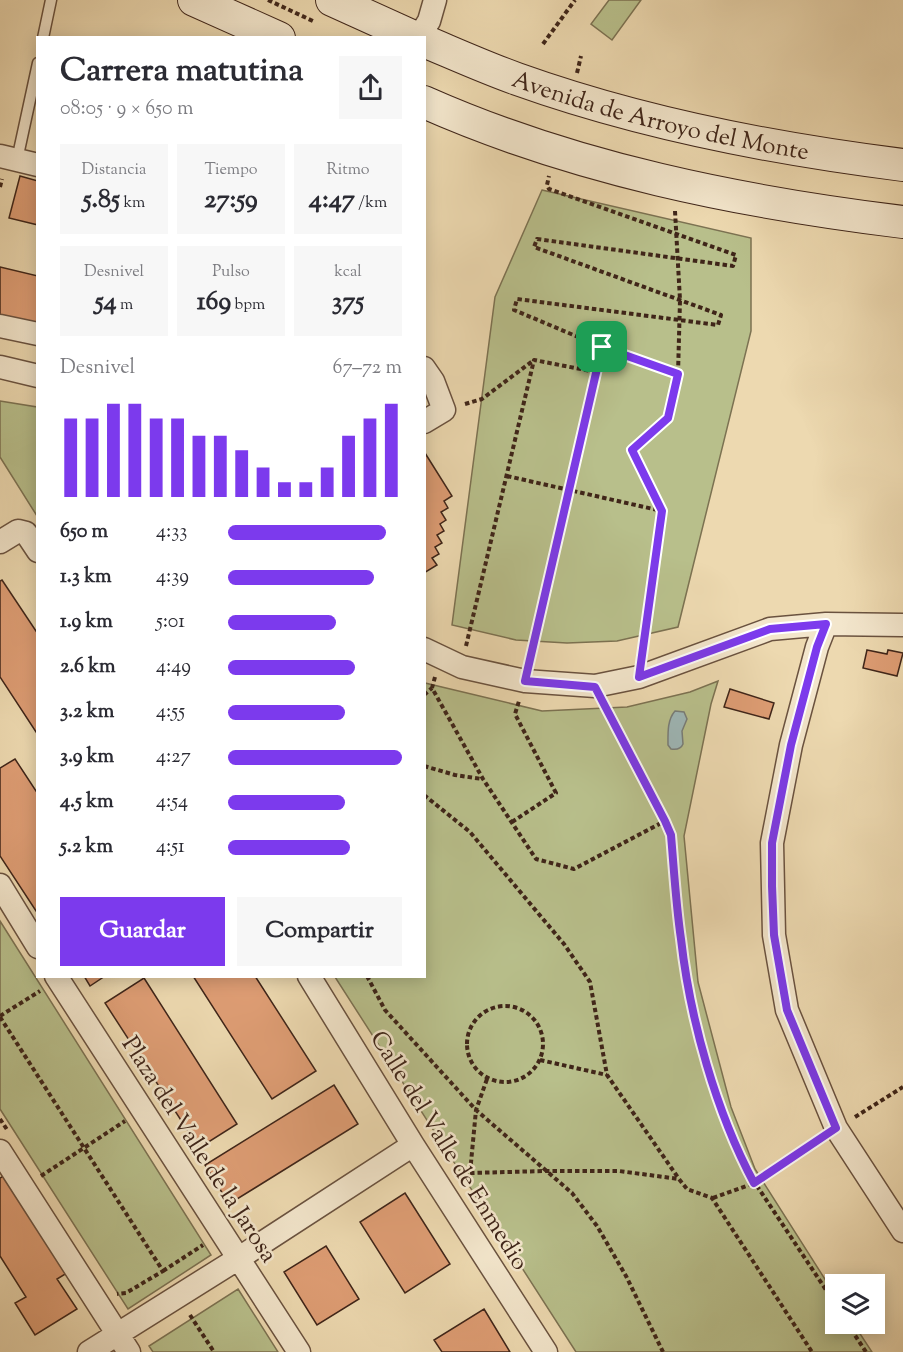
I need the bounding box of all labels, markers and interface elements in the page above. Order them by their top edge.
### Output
text: Carrera matutina [60,48,303,96]
button: share [339,56,402,119]
street label: Avenida de Arroyo del Monte [507,64,811,170]
text: 08:05 · 9 × 650 m [60,95,194,124]
text: Distancia [82,159,146,182]
text: Tiempo [204,159,258,182]
text: Ritmo [326,159,370,182]
text: 5.85 [83,182,120,219]
text: 27:59 [204,182,258,219]
text: 4:47 [309,182,355,219]
text: km [120,192,145,215]
text: /km [355,192,387,215]
text: Desnivel [84,261,144,284]
text: Pulso [212,261,250,284]
text: kcal [334,261,362,284]
text: 54 [95,284,117,321]
text: 169 [197,284,231,321]
text: 375 [332,284,364,321]
text: m [117,294,133,317]
text: bpm [231,294,265,317]
pin [576,321,627,372]
icon: arrive [585,330,618,363]
text: Desnivel [60,354,135,383]
text: 67–72 m [332,354,402,383]
text: 650 m [60,518,108,547]
text: 4:33 [156,518,187,547]
text: 1.3 km [60,563,112,592]
text: 4:39 [156,563,189,592]
text: 1.9 km [60,608,113,637]
text: 5:01 [156,608,185,637]
text: 2.6 km [60,653,116,682]
text: 4:49 [156,653,191,682]
text: 3.2 km [60,698,114,727]
text: 4:55 [156,698,185,727]
text: 3.9 km [60,743,114,772]
text: 4:27 [156,743,191,772]
text: 4.5 km [60,788,114,817]
text: 4:54 [156,788,188,817]
text: 5.2 km [60,833,113,862]
text: 4:51 [156,833,185,862]
button: Guardar [60,897,225,966]
button: Compartir [237,897,402,966]
street label: Calle del Valle de Enmedio [361,1025,536,1277]
street label: Plaza del Valle de la Jarosa [112,1030,284,1270]
map controls [825,1274,885,1334]
button: layers [825,1274,885,1334]

